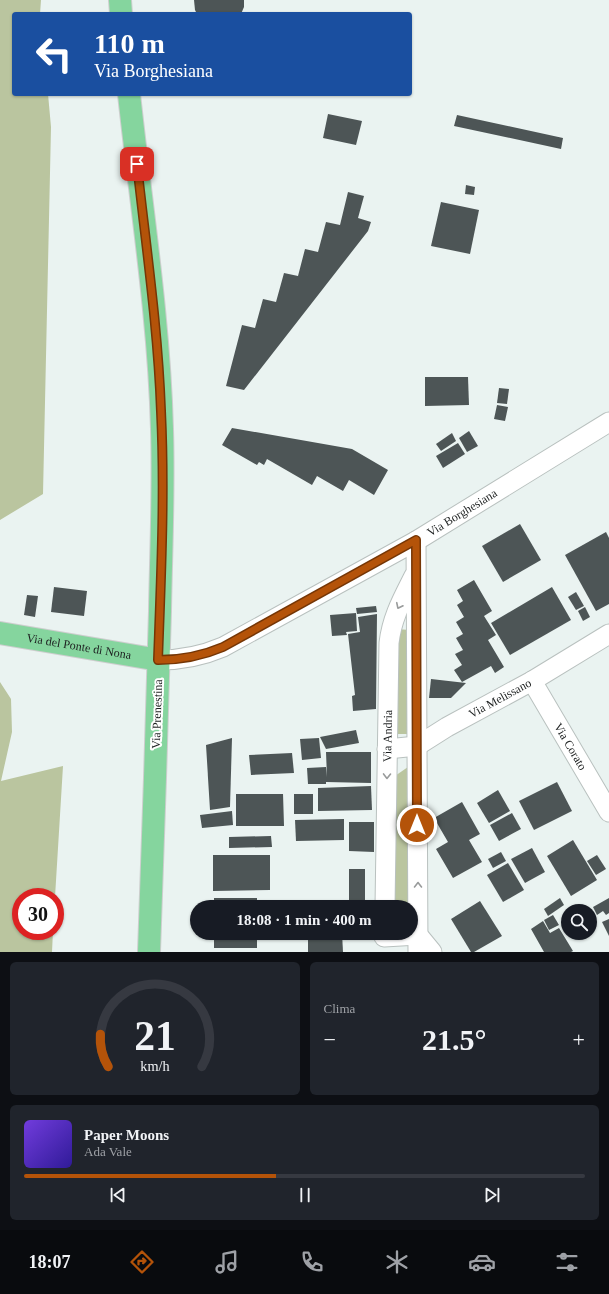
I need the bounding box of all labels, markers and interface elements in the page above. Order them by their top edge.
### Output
icon: left [28,28,80,80]
text: 110 m [94,28,165,59]
text: Via Borghesiana [94,61,213,81]
pin [120,147,154,181]
icon: arrive [126,153,148,175]
street label: Via Borghesiana [425,485,500,539]
one-way arrow [396,602,404,609]
street label: Via del Ponte di Nona [25,631,133,662]
street label: Via Melissano [466,676,534,721]
street label: Via Prenestina [149,678,165,749]
street label: Via Andria [380,709,395,762]
street label: Via Corato [551,720,590,773]
one-way arrow [382,773,391,779]
position arrow [396,804,438,846]
one-way arrow [414,882,422,888]
speed limit sign: 30 [12,888,64,940]
map controls [561,904,597,940]
button: search [561,904,597,940]
text: 18:08 · 1 min · 400 m [237,912,372,928]
text: Clima [324,1001,355,1016]
text: 21 [134,1012,176,1058]
text: 21.5° [422,1023,487,1056]
text: − [324,1027,336,1052]
text: + [573,1027,585,1052]
text: km/h [140,1057,169,1073]
text: Paper Moons [84,1127,169,1143]
text: Ada Vale [84,1144,132,1159]
icon: previous [107,1184,129,1206]
icon: pause [294,1184,316,1206]
icon: next [481,1184,503,1206]
icon: directions [128,1248,156,1276]
icon: music [213,1248,241,1276]
icon: phone [298,1248,326,1276]
icon: climate [383,1248,411,1276]
icon: car [468,1248,496,1276]
icon: filters [553,1248,581,1276]
text: 18:07 [29,1252,71,1272]

